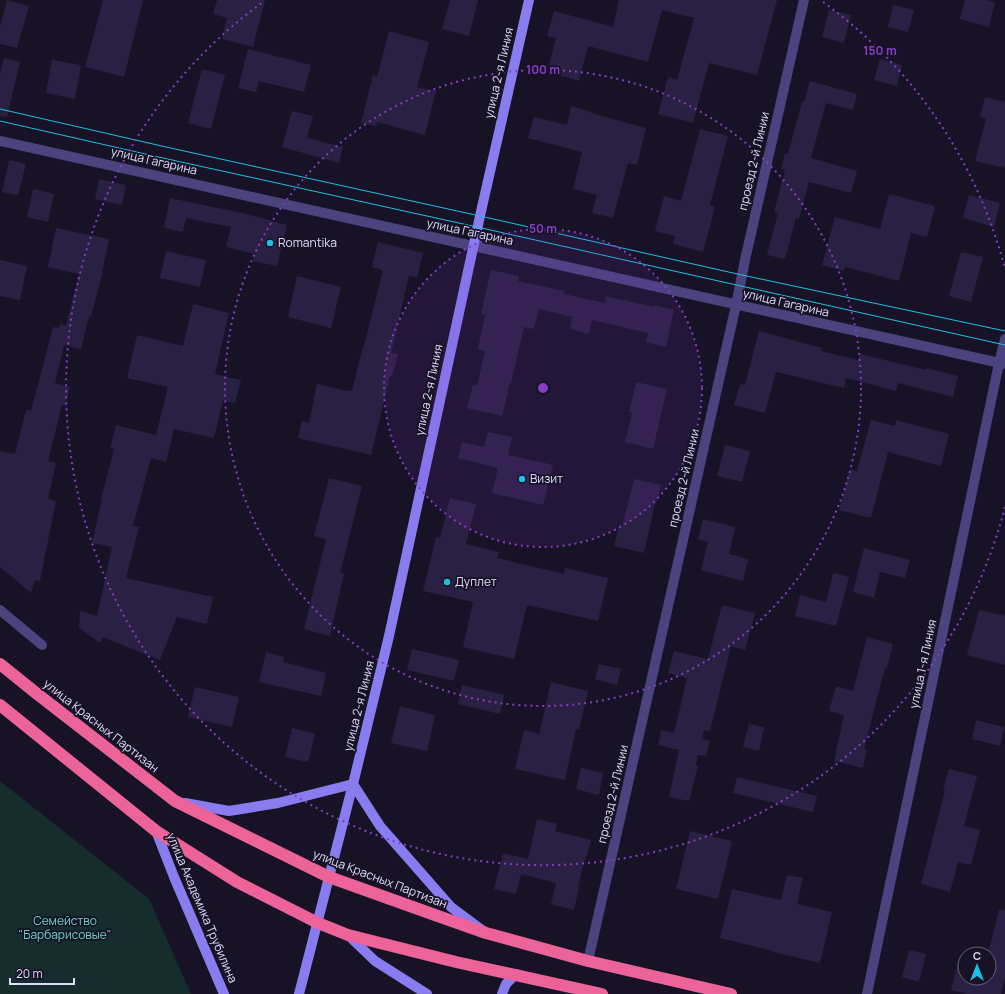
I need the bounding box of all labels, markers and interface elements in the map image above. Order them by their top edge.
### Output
street label: улица 2-я Линия [480,26,517,120]
text: 150 m [863,42,897,59]
text: 100 m [526,61,560,78]
street label: проезд 2-й Линии [734,110,773,212]
street label: улица Гагарина [109,142,199,179]
street label: улица Гагарина [425,214,515,249]
text: 50 m [529,220,557,237]
place label: Romantika [278,234,337,251]
marker: Romantika [265,238,275,248]
street label: улица Гагарина [741,284,831,321]
street label: улица 2-я Линия [411,343,446,437]
centre of rings [536,381,550,395]
street label: проезд 2-й Линии [664,427,703,529]
place label: Визит [530,470,563,487]
marker: Визит [517,474,527,484]
place label: Дуплет [455,573,497,590]
marker: Дуплет [442,577,452,587]
street label: улица 1-я Линия [905,618,940,710]
street label: улица 2-я Линия [339,659,378,753]
street label: улица Красных Партизан [40,675,163,776]
street label: проезд 2-й Линии [593,743,632,845]
street label: улица Академика Трубилина [163,830,242,986]
street label: улица Красных Партизан [311,845,450,912]
park label: Семейство "Барбарисовые" [18,912,112,943]
north arrow [957,946,997,986]
text: С [973,948,981,963]
scale bar [10,960,74,986]
text: 20 m [16,965,43,982]

